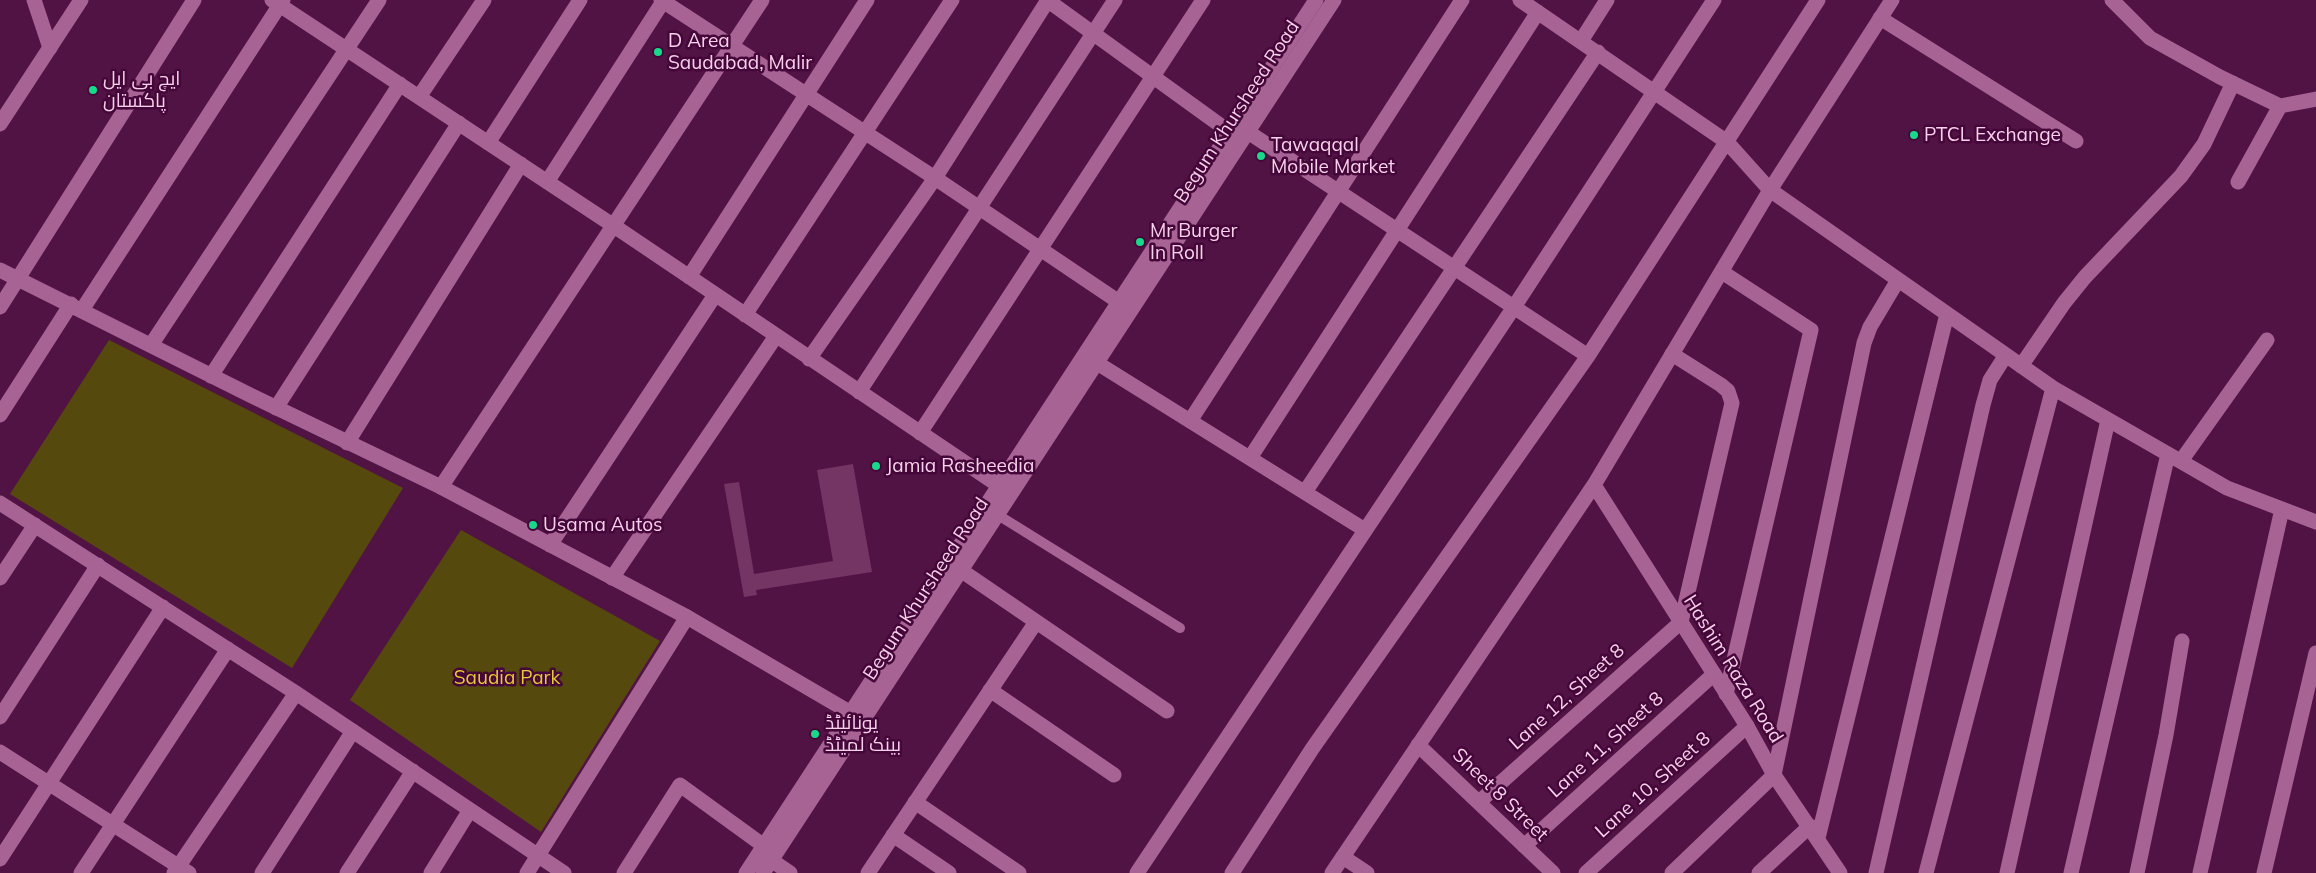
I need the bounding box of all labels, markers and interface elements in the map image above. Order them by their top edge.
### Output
street label: Begum Khursheed Road [1170,17,1304,207]
place label: D Area Saudabad, Malir [668,30,812,74]
marker: D Area Saudabad, Malir [652,46,664,58]
place label: ایچ بی ایل پاکستان [103,68,180,112]
marker: ایچ بی ایل پاکستان [87,84,99,96]
place label: PTCL Exchange [1924,124,2061,146]
marker: PTCL Exchange [1908,129,1920,141]
place label: Tawaqqal Mobile Market [1271,134,1395,178]
marker: Tawaqqal Mobile Market [1255,150,1267,162]
place label: Mr Burger In Roll [1150,220,1238,264]
marker: Mr Burger In Roll [1134,236,1146,248]
place label: Jamia Rasheedia [886,455,1034,477]
marker: Jamia Rasheedia [870,460,882,472]
street label: Begum Khursheed Road [859,494,993,684]
place label: Usama Autos [543,514,662,536]
marker: Usama Autos [527,519,539,531]
street label: Hashim Raza Road [1678,591,1788,747]
street label: Lane 12, Sheet 8 [1505,639,1629,755]
park label: Saudia Park [454,667,560,689]
street label: Lane 11, Sheet 8 [1544,687,1668,803]
place label: یونائیٹڈ بینک لمیٹڈ [825,712,901,756]
street label: Lane 10, Sheet 8 [1591,727,1715,843]
marker: یونائیٹڈ بینک لمیٹڈ [809,728,821,740]
street label: Sheet 8 Street [1447,744,1553,846]

